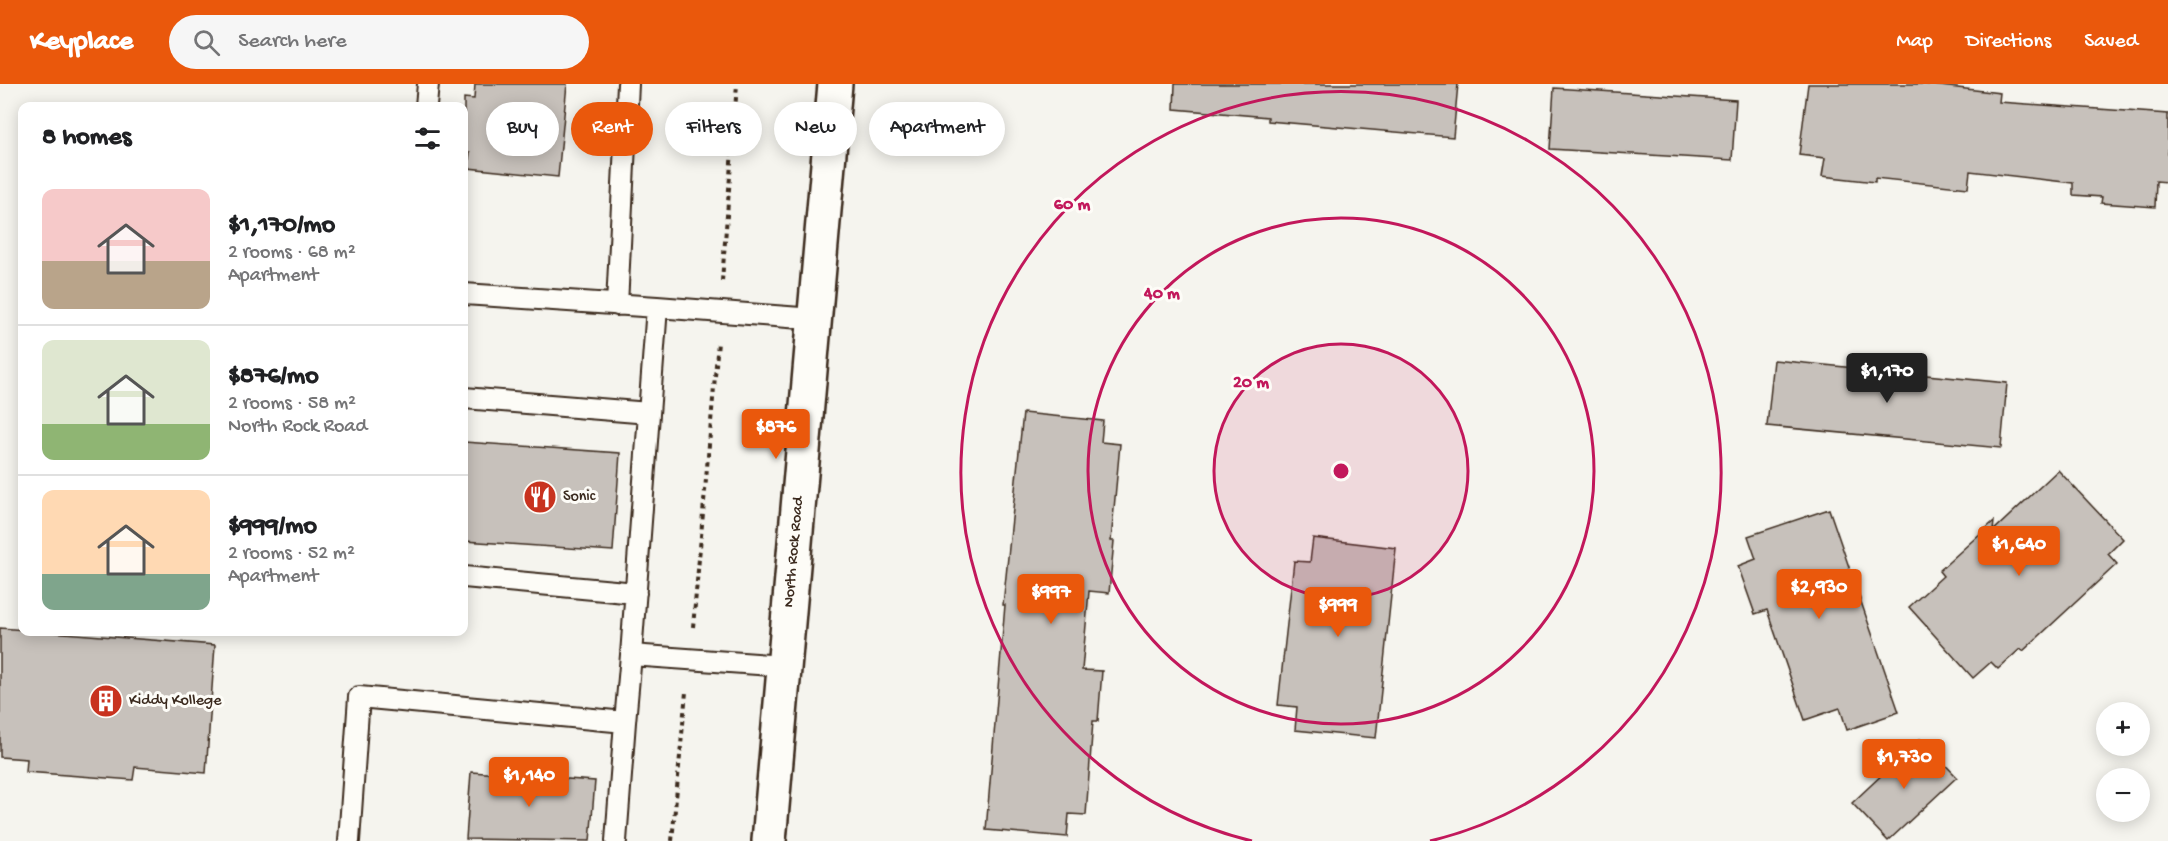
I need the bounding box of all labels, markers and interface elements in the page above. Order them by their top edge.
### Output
search box [169,15,589,69]
text: Keyplace [30,26,133,59]
icon: search [190,26,223,59]
text: Search here [238,29,347,55]
text: Map [1896,30,1933,55]
text: Directions [1966,30,2051,55]
text: Saved [2084,30,2138,55]
chip: Buy [486,102,559,156]
chip: Rent [571,102,653,156]
chip: Filters [665,102,762,156]
chip: New [774,102,857,156]
chip: Apartment [869,102,1005,156]
icon: filters [411,122,444,155]
text: 8 homes [42,123,131,154]
text: 60 m [1054,195,1090,216]
text: $1,170/mo [228,211,335,242]
icon: home [90,213,162,285]
text: 2 rooms · 68 m² [228,242,356,265]
text: Apartment [228,265,318,288]
text: 40 m [1143,284,1180,305]
pin: $1,170 [1838,353,1936,404]
text: $1,170 [1860,361,1914,384]
text: $876/mo [228,362,319,393]
icon: home [90,364,162,436]
text: 20 m [1233,373,1269,394]
text: 2 rooms · 58 m² [228,393,356,416]
pin: $876 [740,409,812,460]
text: North Rock Road [228,416,367,439]
text: $876 [756,417,796,440]
centre of rings [1331,461,1351,481]
restaurant icon: Sonic [522,479,558,515]
place label: Sonic [563,488,596,507]
street label: North Rock Road [780,494,809,608]
text: $999/mo [228,512,317,543]
icon: home [90,514,162,586]
pin: $1,640 [1970,526,2068,577]
text: $1,640 [1992,534,2046,557]
text: 2 rooms · 52 m² [228,543,355,566]
text: Apartment [228,566,318,589]
pin: $2,930 [1770,569,1868,620]
pin: $997 [1015,574,1087,625]
text: $2,930 [1791,577,1847,600]
text: $997 [1031,582,1071,605]
pin: $999 [1302,587,1374,638]
text: $999 [1318,595,1358,618]
building icon: Kiddy Kollege [88,683,124,719]
place label: Kiddy Kollege [129,692,222,711]
map controls [2096,702,2150,822]
button: + [2096,702,2150,756]
pin: $1,730 [1855,739,1953,790]
text: $1,730 [1876,747,1932,770]
pin: $1,140 [480,757,578,808]
text: $1,140 [503,765,555,788]
button: − [2096,768,2150,822]

